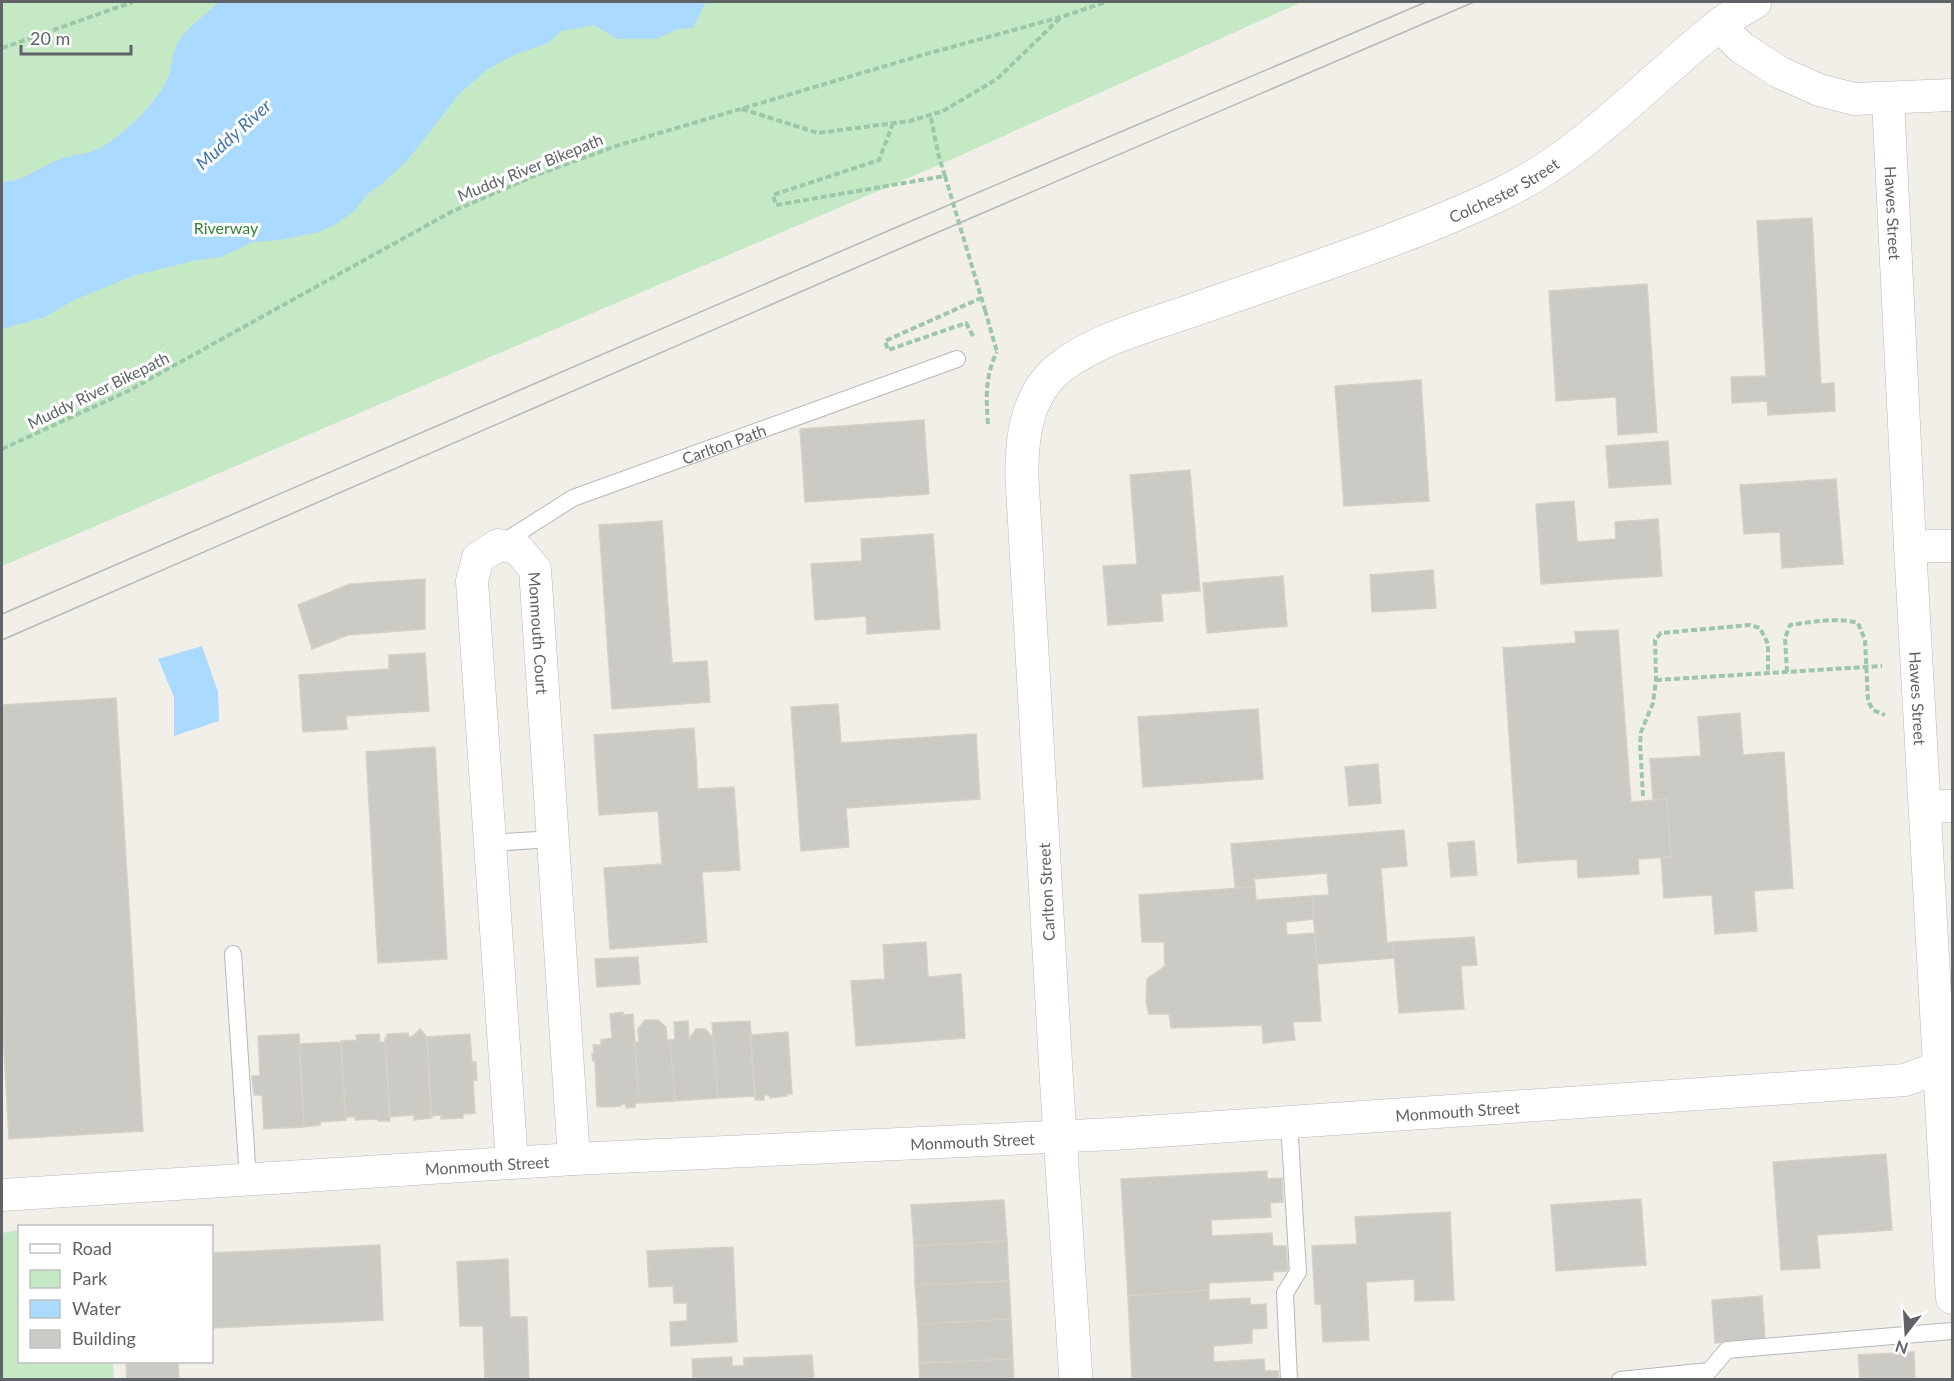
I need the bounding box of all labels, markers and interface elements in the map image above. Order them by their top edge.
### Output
scale bar [21,18,130,56]
text: 20 m [30,27,70,49]
water label: Muddy River [191,94,276,174]
street label: Muddy River Bikepath [455,129,605,205]
street label: Colchester Street [1446,153,1562,226]
street label: Hawes Street [1882,165,1905,261]
park label: Riverway [194,218,259,237]
street label: Muddy River Bikepath [24,348,172,432]
street label: Carlton Path [679,420,768,467]
street label: Monmouth Court [526,571,553,695]
street label: Hawes Street [1906,651,1931,746]
street label: Carlton Street [1034,842,1058,942]
street label: Monmouth Street [1395,1097,1521,1124]
street label: Monmouth Street [910,1128,1035,1153]
street label: Monmouth Street [424,1151,550,1178]
legend [18,1225,213,1363]
text: Road [72,1237,112,1259]
text: Park [72,1267,108,1289]
text: Water [72,1297,121,1319]
north arrow [1876,1303,1936,1363]
text: Building [72,1327,136,1349]
text: N [1893,1337,1910,1359]

